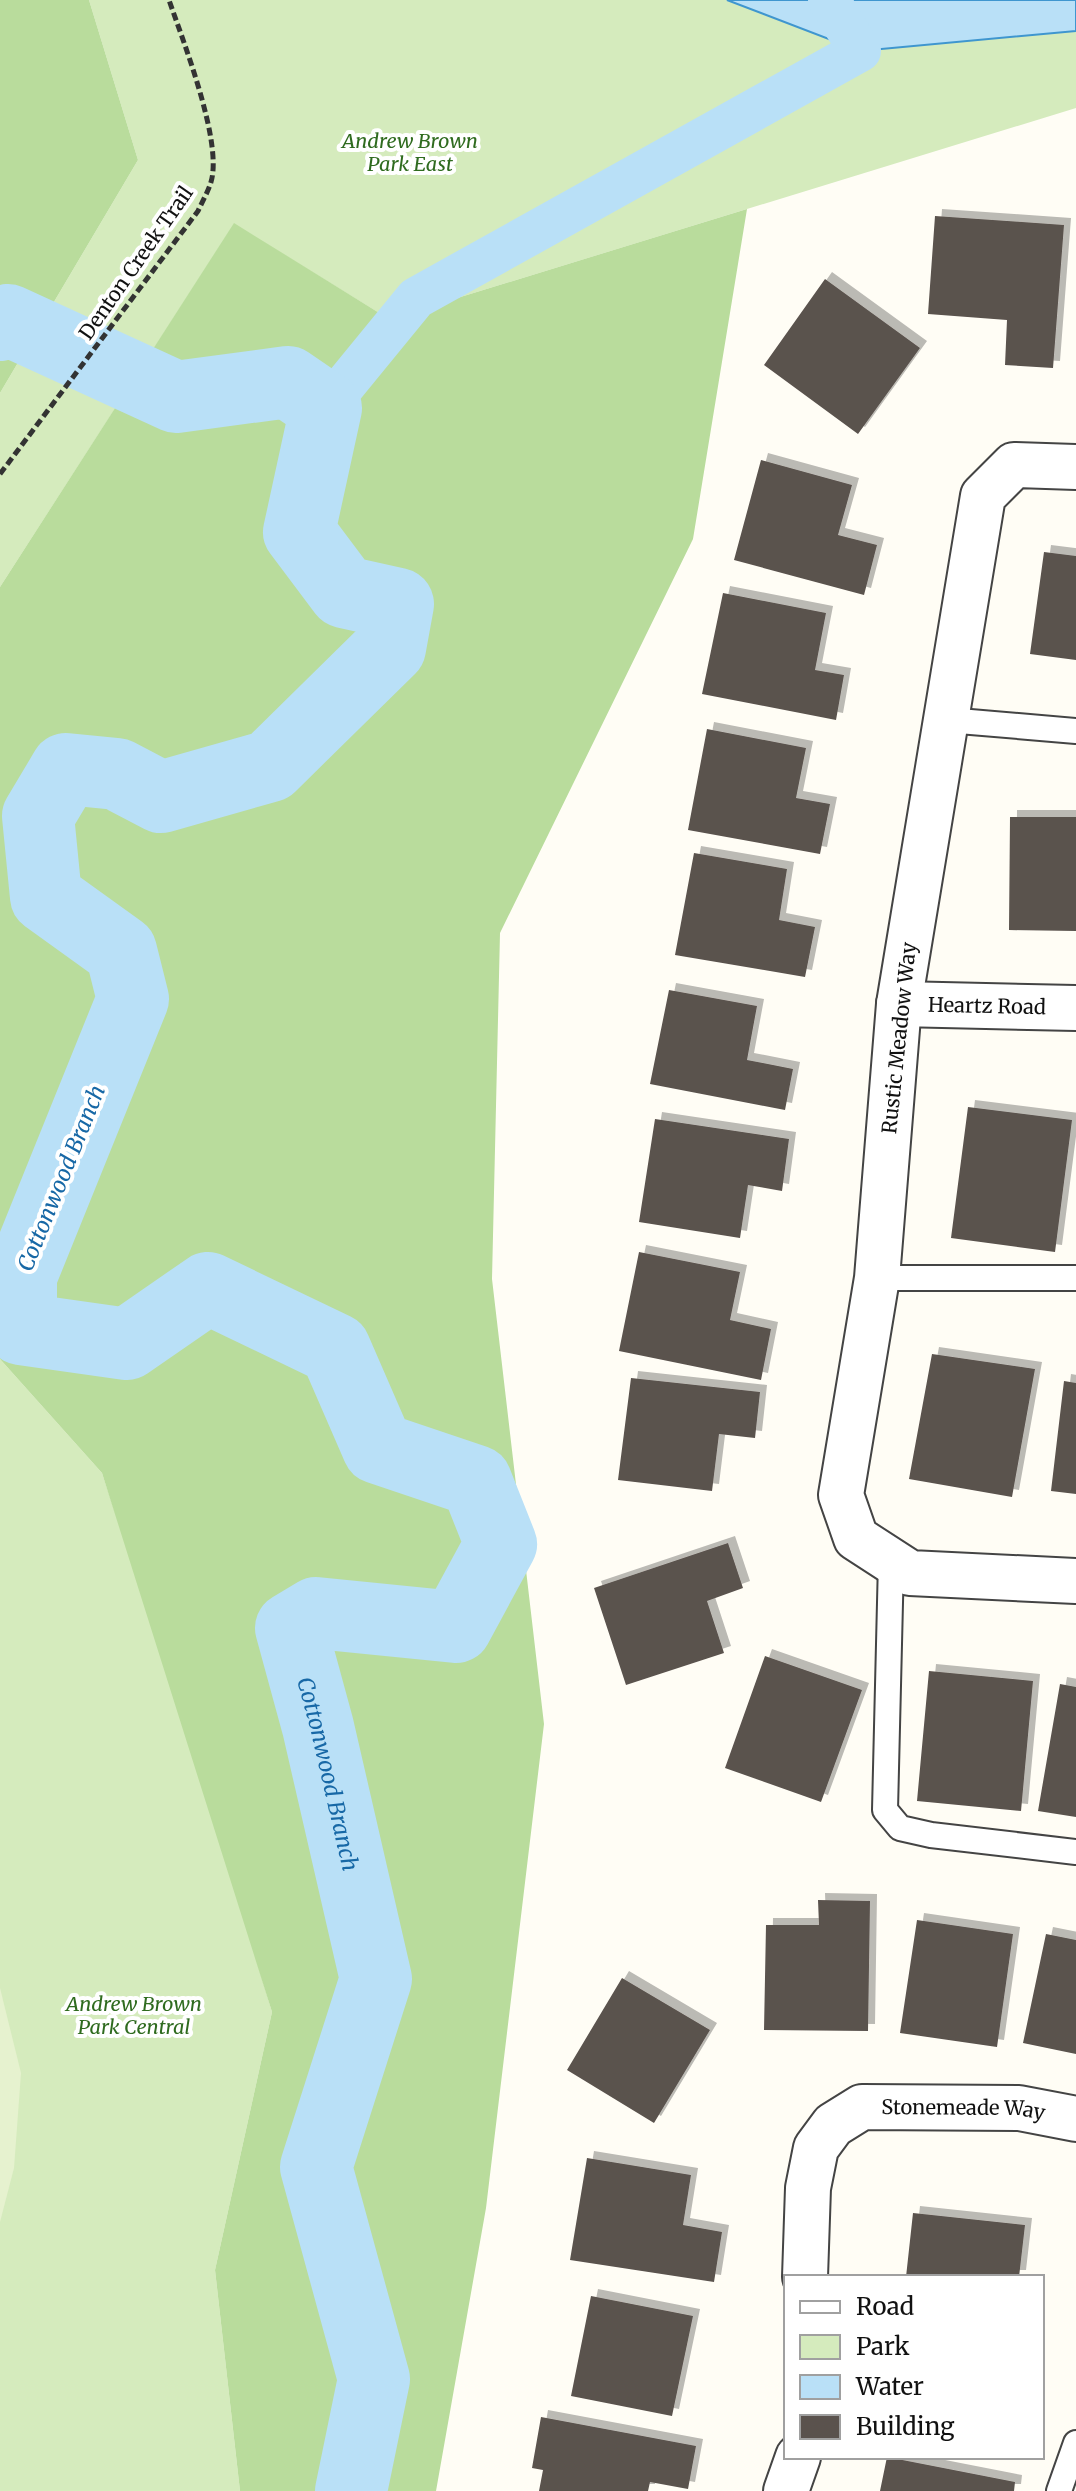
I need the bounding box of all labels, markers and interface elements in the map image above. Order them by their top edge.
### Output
park label: Andrew Brown Park East [340,128,478,176]
street label: Denton Creek Trail [73,181,198,344]
street label: Rustic Meadow Way [876,941,921,1135]
street label: Heartz Road [928,992,1046,1019]
water label: Cottonwood Branch [11,1081,111,1275]
water label: Cottonwood Branch [291,1674,365,1874]
park label: Andrew Brown Park Central [64,1991,202,2039]
street label: Stonemeade Way [881,2094,1048,2125]
legend [784,2275,1044,2459]
text: Road [856,2291,914,2322]
text: Park [856,2331,910,2362]
text: Water [855,2371,924,2402]
text: Building [856,2411,955,2442]

